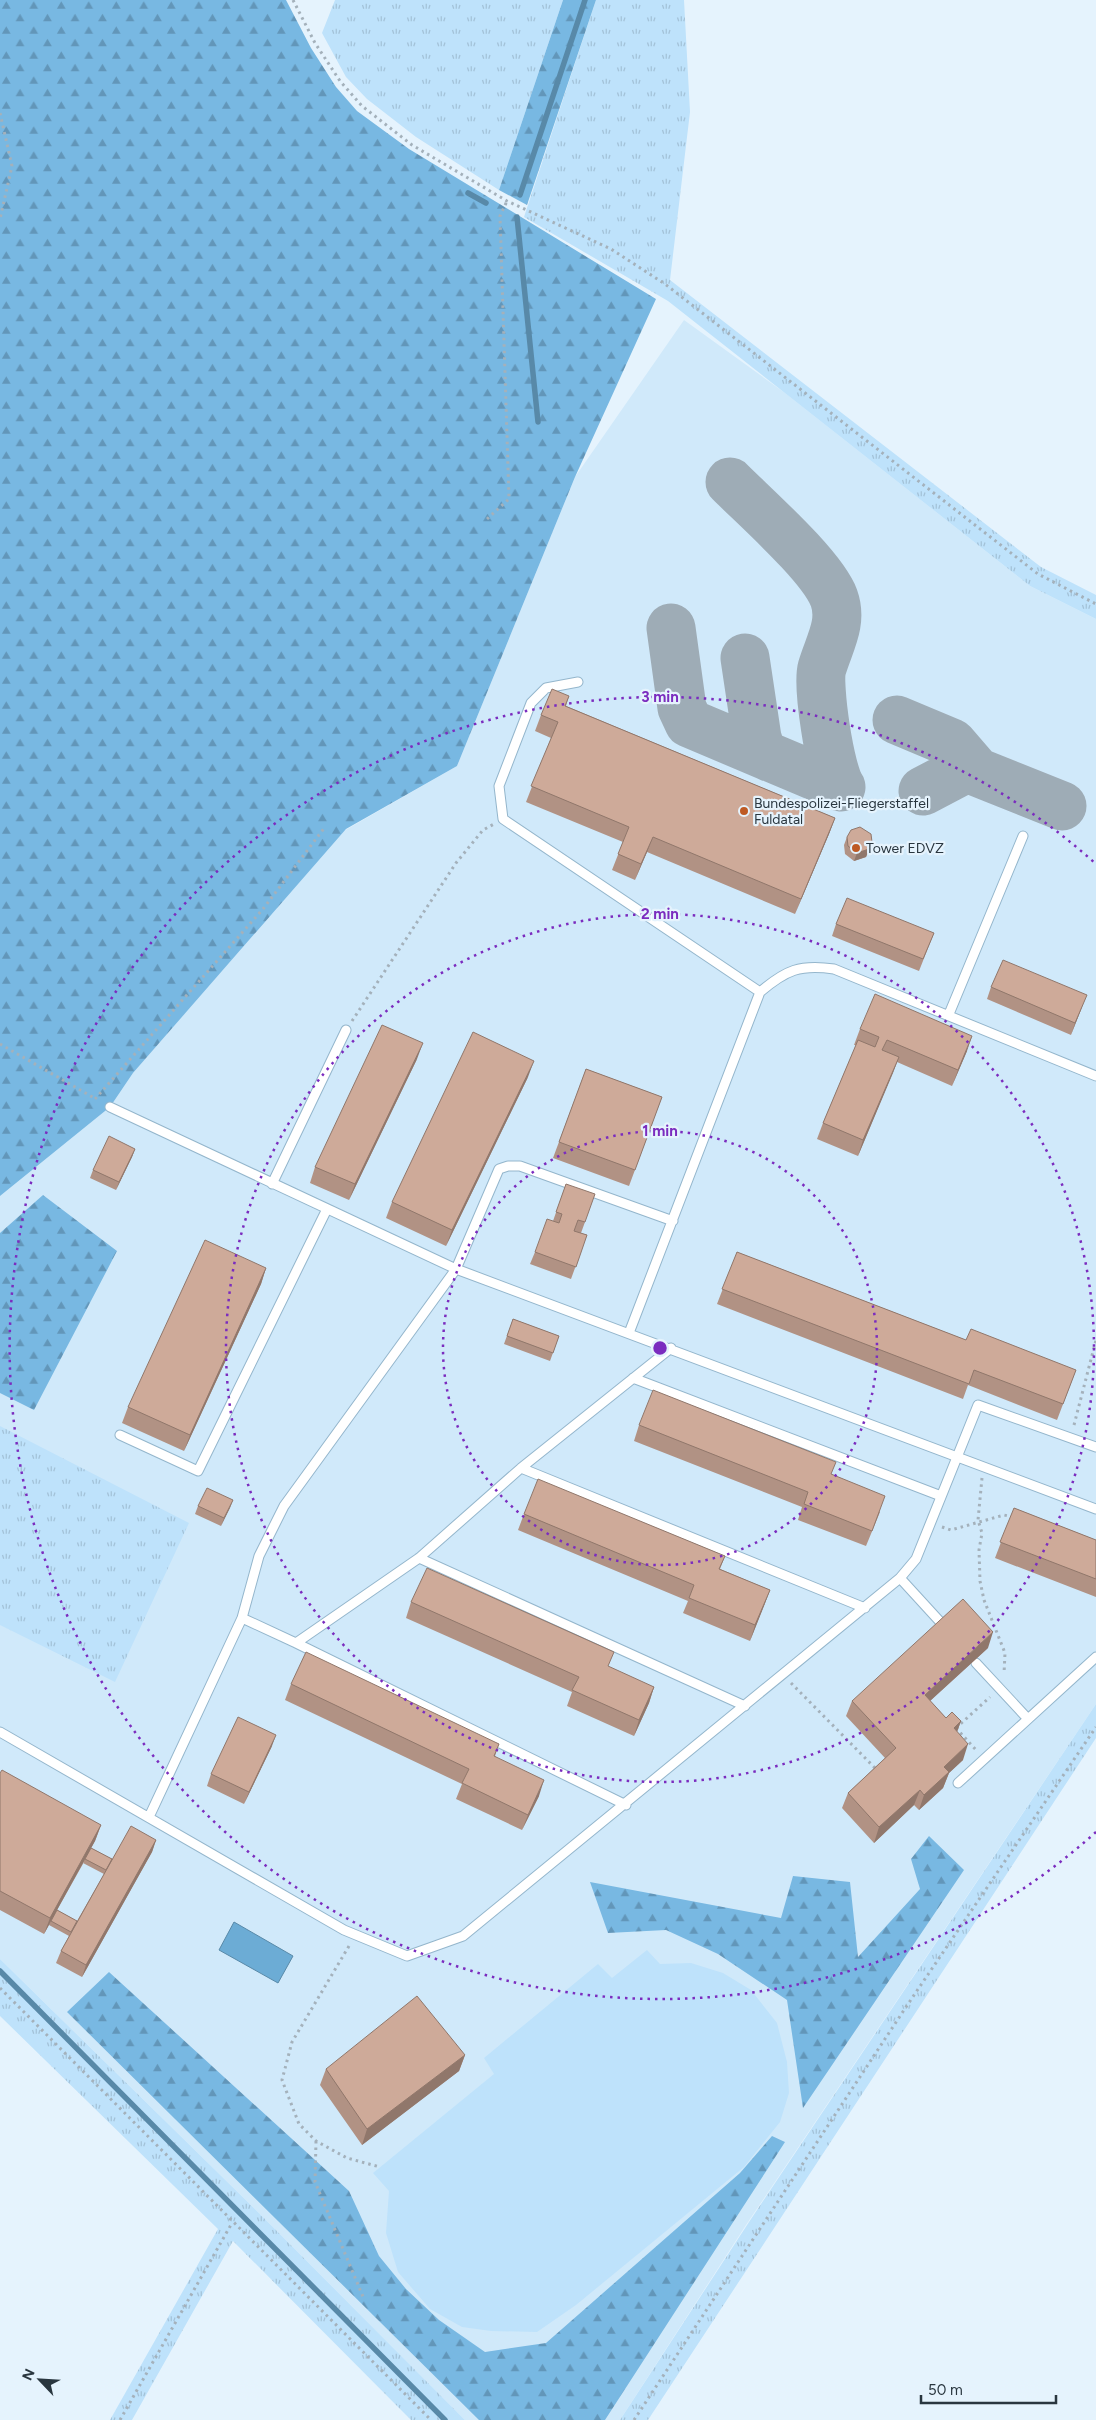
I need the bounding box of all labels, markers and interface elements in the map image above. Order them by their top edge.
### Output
text: 3 min [641,688,679,706]
place label: Bundespolizei-Fliegerstaffel Fuldatal [754,795,929,828]
marker: Bundespolizei-Fliegerstaffel Fuldatal [738,805,750,817]
place label: Tower EDVZ [866,840,944,857]
marker: Tower EDVZ [850,842,862,854]
text: 2 min [641,905,679,923]
text: 1 min [642,1122,678,1140]
centre of rings [651,1339,669,1357]
north arrow [15,2355,65,2405]
text: N [19,2366,39,2383]
scale bar [921,2372,1056,2404]
text: 50 m [928,2381,963,2399]

